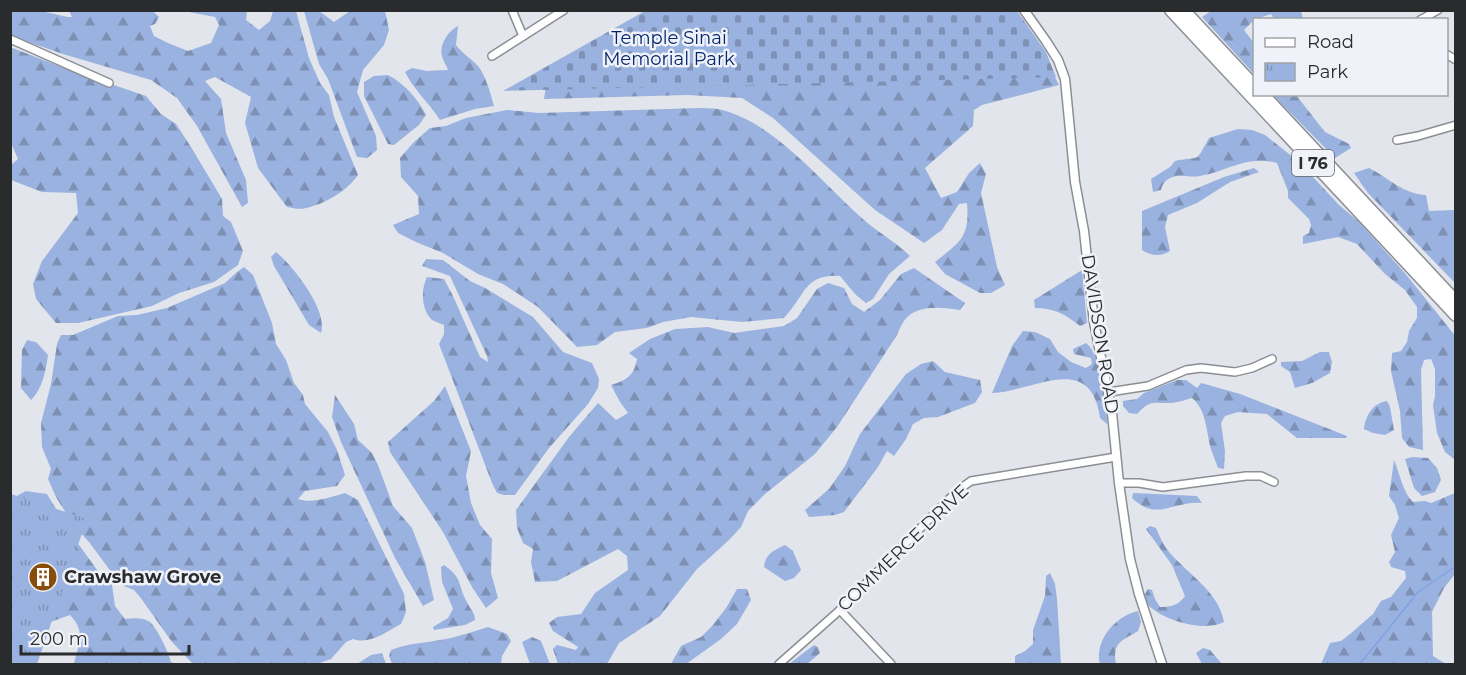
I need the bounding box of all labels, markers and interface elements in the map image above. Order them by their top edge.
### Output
legend [1253,18,1448,96]
park label: Temple Sinai Memorial Park [603,27,735,70]
text: Road [1307,31,1354,53]
text: Park [1307,61,1348,83]
road number: I 76 [1292,150,1334,176]
street label: DAVIDSON ROAD [1077,253,1123,415]
street label: COMMERCE DRIVE [833,480,973,616]
building icon: Crawshaw Grove [27,561,59,593]
place label: Crawshaw Grove [64,566,221,588]
scale bar [21,618,189,656]
text: 200 m [30,628,88,650]

